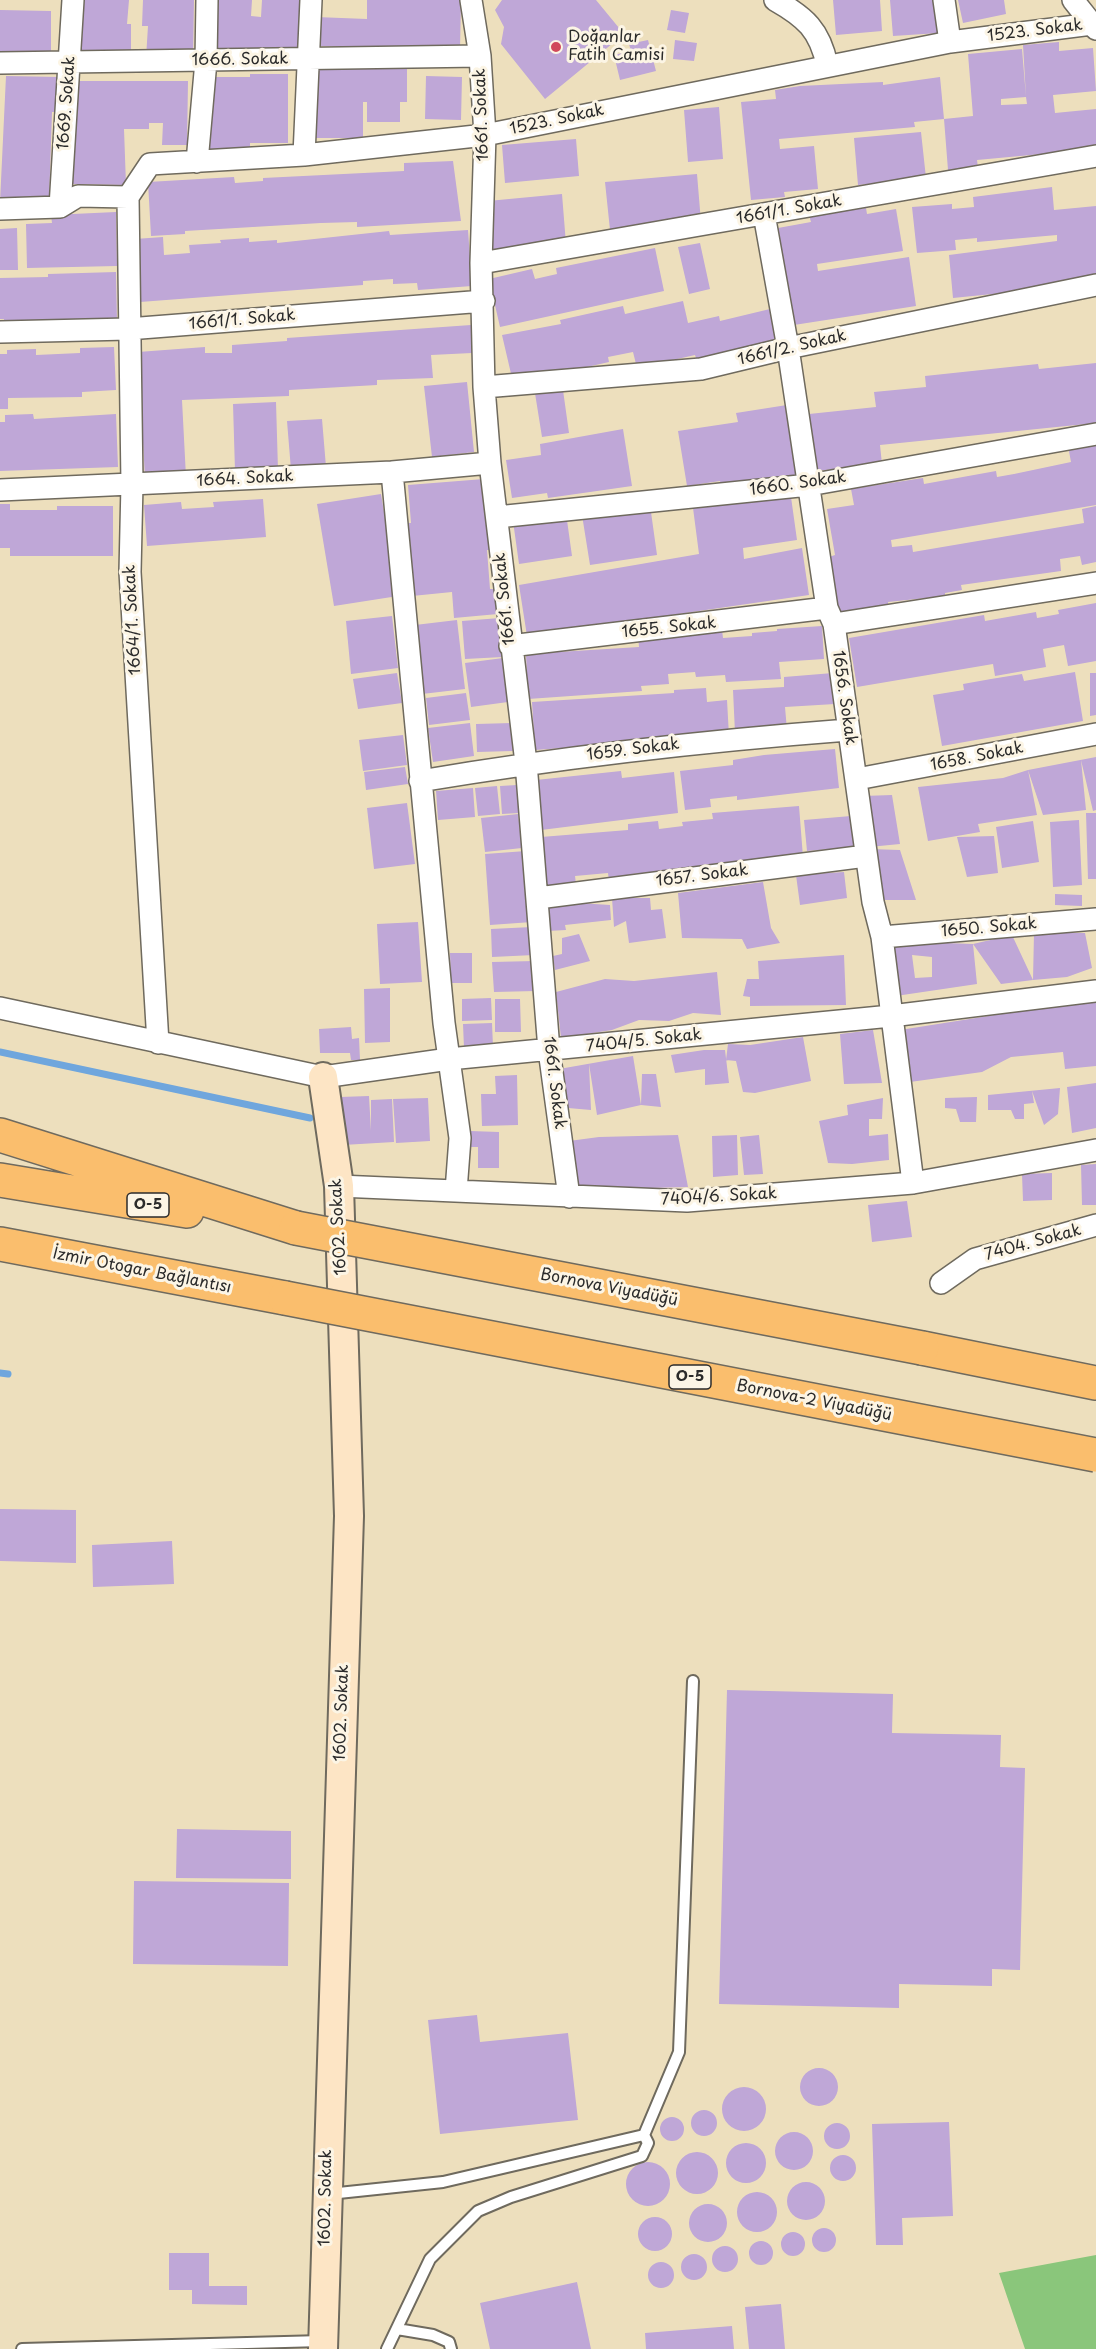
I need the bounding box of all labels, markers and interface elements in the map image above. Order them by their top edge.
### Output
street label: 1523. Sokak [986,16,1084,46]
place label: Doğanlar Fatih Camisi [568,28,665,66]
marker: Doğanlar Fatih Camisi [549,40,563,54]
street label: 1666. Sokak [191,50,289,70]
street label: 1669. Sokak [54,56,80,150]
street label: 1661. Sokak [471,68,493,162]
street label: 1523. Sokak [508,101,606,139]
street label: 1661/1. Sokak [735,191,843,229]
street label: 1661/1. Sokak [188,306,296,334]
street label: 1661/2. Sokak [736,326,848,370]
street label: 1664. Sokak [196,467,294,491]
street label: 1660. Sokak [749,468,847,500]
street label: 1661. Sokak [491,552,519,646]
street label: 1664/1. Sokak [121,564,145,676]
street label: 1655. Sokak [621,614,717,642]
street label: 1656. Sokak [828,650,860,746]
street label: 1659. Sokak [586,735,680,765]
street label: 1658. Sokak [929,739,1025,775]
street label: 1657. Sokak [655,861,749,891]
street label: 1650. Sokak [940,914,1038,942]
street label: 7404/5. Sokak [585,1025,703,1057]
street label: 1661. Sokak [539,1036,569,1130]
street label: 1602. Sokak [327,1178,351,1276]
street label: 7404/6. Sokak [661,1184,777,1210]
road number: O-5 [127,1193,169,1217]
street label: 7404. Sokak [983,1221,1083,1265]
street label: İzmir Otogar Bağlantısı [51,1244,233,1298]
street label: Bornova Viyadüğü [539,1265,679,1311]
road number: O-5 [669,1365,711,1389]
street label: Bornova-2 Viyadüğü [735,1377,893,1425]
street label: 1602. Sokak [331,1664,353,1762]
street label: 1602. Sokak [316,2149,336,2247]

